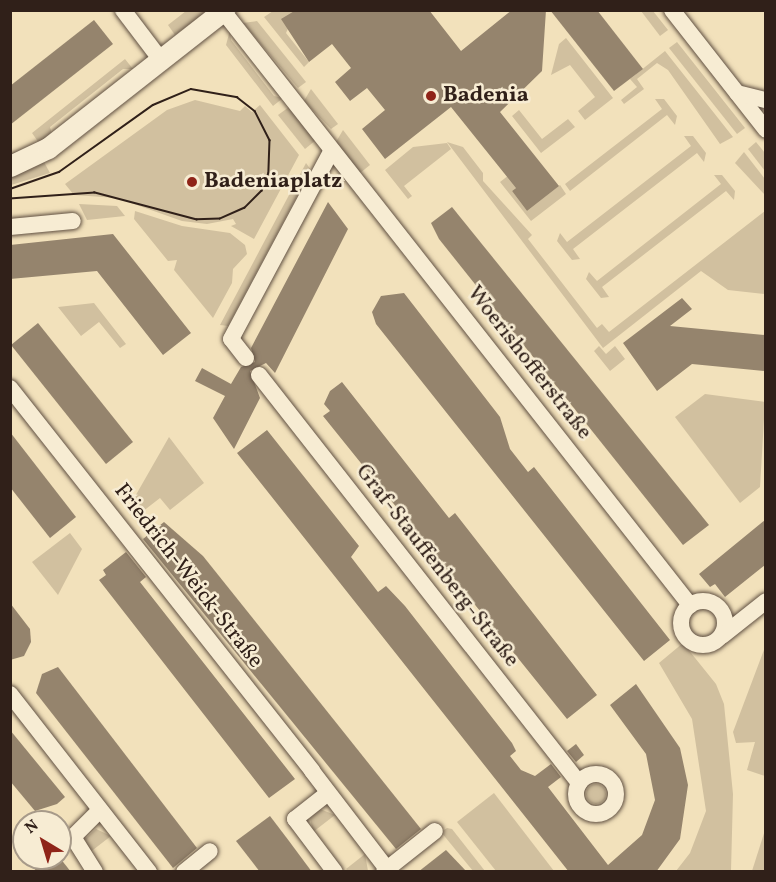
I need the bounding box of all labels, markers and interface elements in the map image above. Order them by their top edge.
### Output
place label: Badenia [443,83,529,109]
marker: Badenia [424,89,438,103]
place label: Badeniaplatz [204,169,342,195]
marker: Badeniaplatz [185,175,199,189]
street label: Woerishofferstraße [461,281,597,445]
street label: Graf-Stauffenberg-Straße [350,459,524,673]
street label: Friedrich-Weick-Straße [108,478,268,674]
north arrow [12,810,72,870]
text: N [21,815,44,840]

